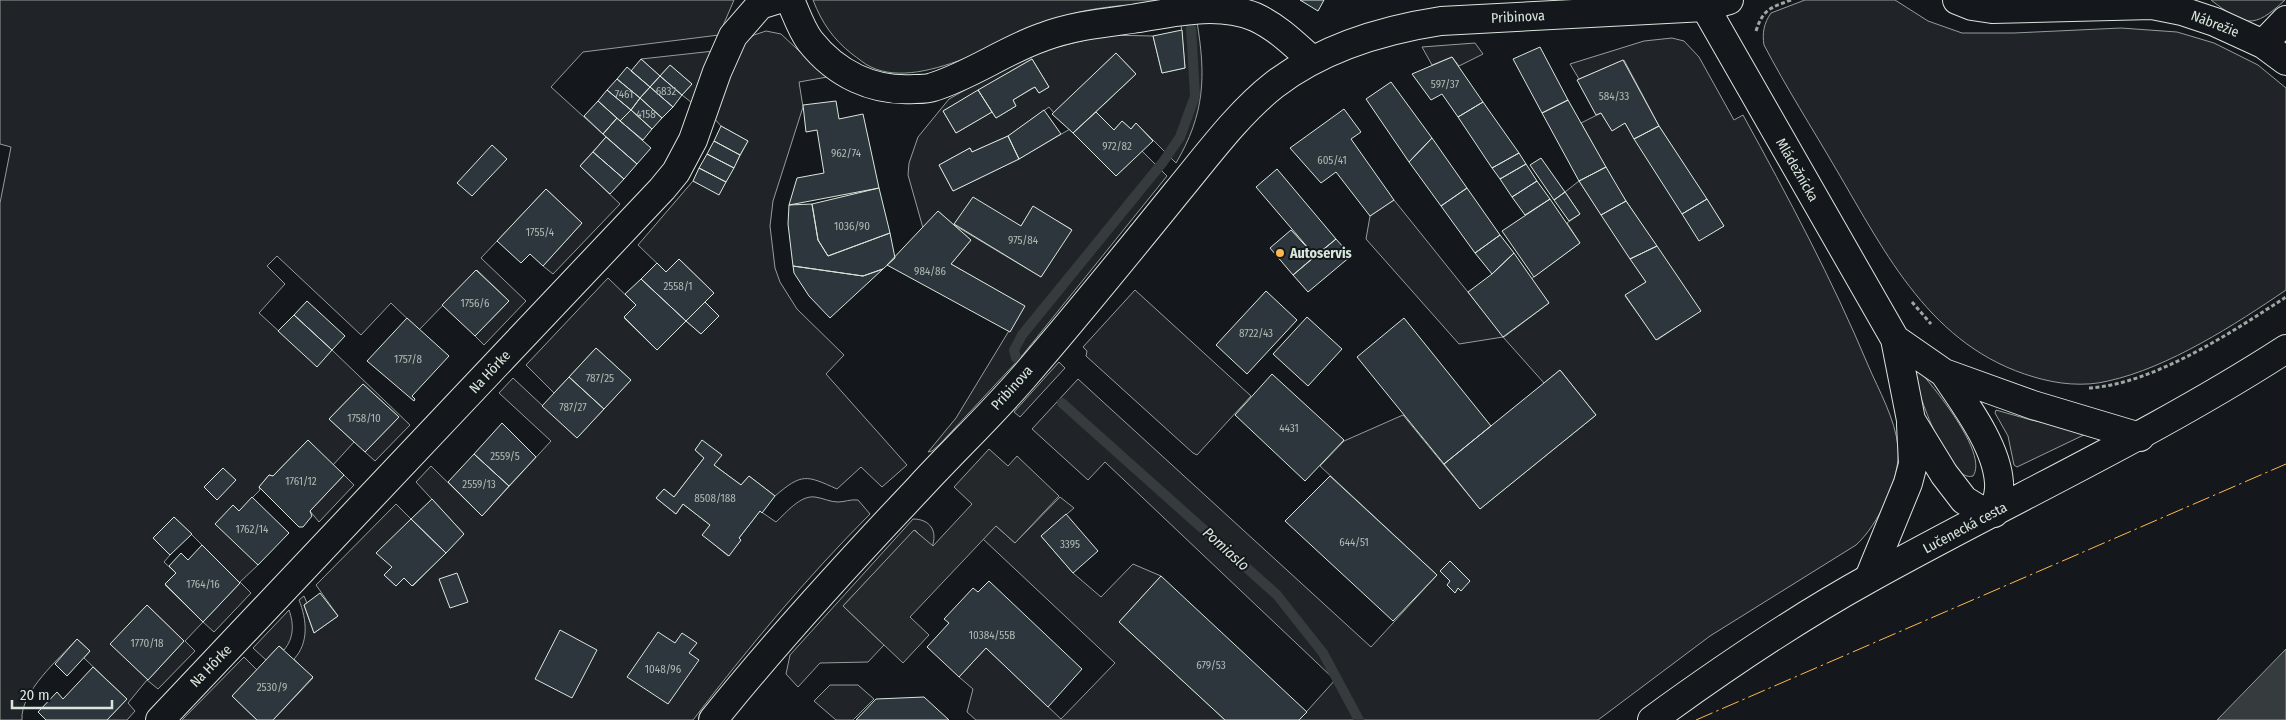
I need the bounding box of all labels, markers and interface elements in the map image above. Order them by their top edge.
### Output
street label: Pribinova [1491,7,1546,27]
street label: Nábrežie [2189,7,2242,41]
house number: 597/37 [1431,78,1460,91]
house number: 6832 [656,85,676,98]
house number: 7461 [615,88,633,101]
house number: 584/33 [1599,90,1629,103]
house number: 4158 [636,108,656,121]
street label: Mládežnícka [1772,135,1822,205]
house number: 972/82 [1102,140,1132,153]
house number: 962/74 [831,147,862,160]
house number: 605/41 [1317,154,1347,167]
house number: 1036/90 [834,220,870,233]
house number: 1755/4 [526,226,555,239]
house number: 975/84 [1008,234,1039,247]
place label: Autoservis [1289,245,1352,262]
marker: Autoservis [1274,247,1286,259]
house number: 984/86 [914,265,946,278]
house number: 2558/1 [663,280,693,293]
house number: 1756/6 [460,297,490,310]
house number: 8722/43 [1239,327,1273,340]
street label: Na Hôrke [466,347,514,397]
house number: 1757/8 [394,353,422,366]
street label: Pribinova [988,362,1036,414]
house number: 787/25 [586,372,614,385]
house number: 787/27 [559,401,587,414]
house number: 1758/10 [347,412,381,425]
house number: 4431 [1279,422,1299,435]
house number: 2559/5 [490,450,520,463]
house number: 1761/12 [285,475,317,488]
house number: 2559/13 [462,478,496,491]
house number: 8508/188 [694,492,736,505]
street label: Lučenecká cesta [1920,499,2010,557]
house number: 1762/14 [236,523,269,536]
water label: Pomiaslo [1199,524,1253,575]
house number: 644/51 [1339,536,1369,549]
house number: 3395 [1060,538,1080,551]
house number: 1764/16 [186,578,220,591]
house number: 10384/55B [969,629,1015,642]
house number: 1770/18 [130,637,164,650]
street label: Na Hôrke [187,641,235,691]
house number: 679/53 [1196,659,1226,672]
house number: 1048/96 [645,663,682,676]
scale bar [12,678,112,710]
house number: 2530/9 [257,681,287,694]
text: 20 m [20,686,50,704]

